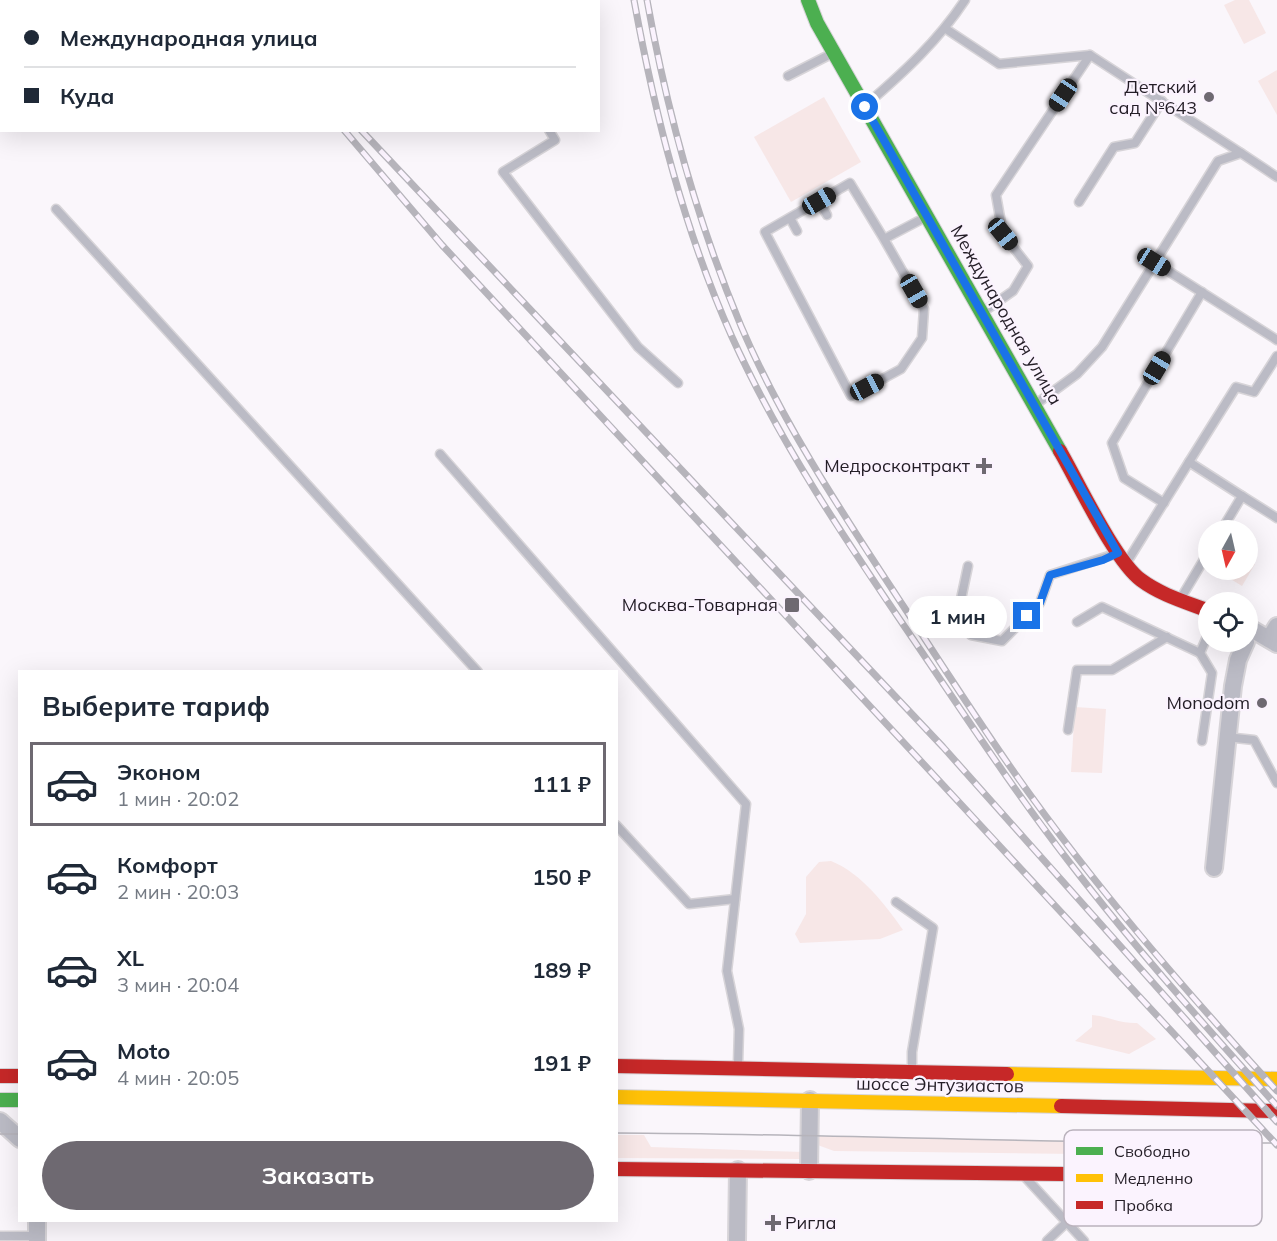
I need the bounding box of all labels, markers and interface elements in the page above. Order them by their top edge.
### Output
text: Международная улица [60,24,318,52]
car [1045,75,1081,115]
place label: Детский сад №643 [1109,75,1197,119]
text: Куда [60,82,114,110]
marker: Детский сад №643 [1202,90,1216,104]
route start [851,93,878,120]
car [799,184,839,218]
car [985,214,1021,254]
street label: Международная улица [946,221,1067,409]
car [1134,245,1174,279]
car [897,271,931,311]
car [1140,348,1174,388]
car [847,371,887,403]
place label: Медросконтракт [824,454,971,477]
marker: Медросконтракт [975,457,993,475]
north arrow [1198,520,1258,580]
map controls [1198,520,1258,652]
button: locate [1198,592,1258,652]
place label: Москва-Товарная [622,593,778,616]
callout: 1 мин [907,595,1006,637]
marker: Москва-Товарная [783,596,801,614]
route end [1013,602,1040,629]
text: 1 мин [929,604,986,629]
text: Выберите тариф [42,689,270,723]
place label: Monodom [1167,691,1250,714]
marker: Monodom [1255,696,1269,710]
icon: car [45,757,99,811]
text: Эконом [117,758,201,786]
text: 111 ₽ [532,770,591,798]
text: 1 мин · 20:02 [117,786,239,811]
icon: car [45,850,99,904]
text: Комфорт [117,851,218,879]
text: 150 ₽ [532,863,591,891]
text: 2 мин · 20:03 [117,879,239,904]
icon: car [45,943,99,997]
text: XL [117,944,144,972]
text: 189 ₽ [532,956,591,984]
text: 3 мин · 20:04 [117,972,239,997]
icon: car [45,1036,99,1090]
text: Moto [117,1037,170,1065]
text: 191 ₽ [532,1049,591,1077]
text: 4 мин · 20:05 [117,1065,239,1090]
street label: шоссе Энтузиастов [856,1072,1024,1097]
legend [1064,1130,1262,1226]
button: Заказать [42,1141,594,1210]
text: Свободно [1114,1141,1190,1161]
text: Медленно [1114,1168,1193,1188]
text: Пробка [1114,1195,1173,1215]
place label: Ригла [785,1211,836,1234]
marker: Ригла [766,1216,780,1230]

